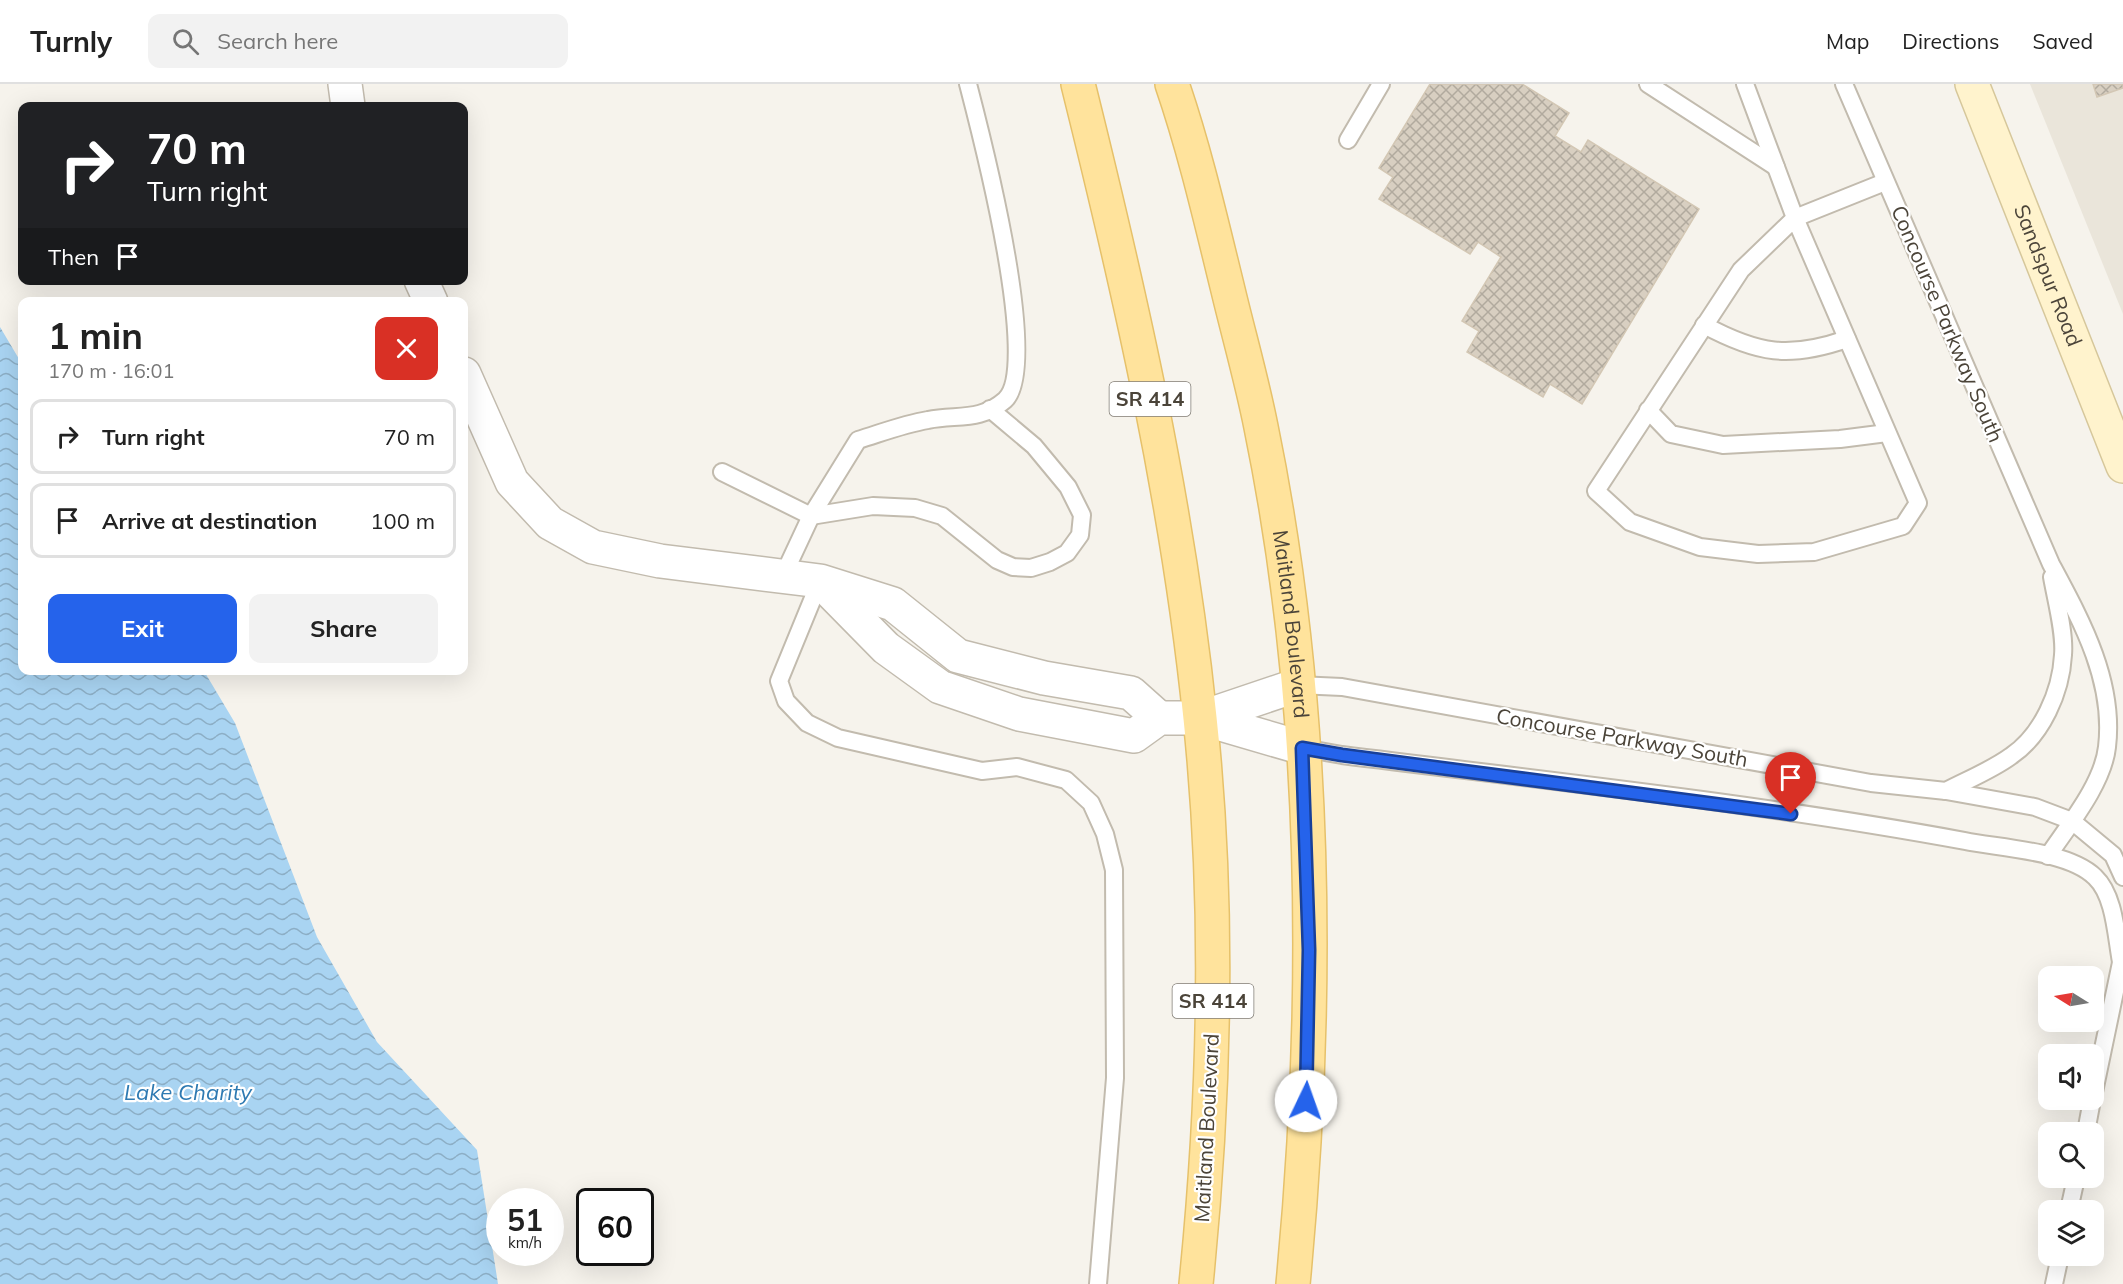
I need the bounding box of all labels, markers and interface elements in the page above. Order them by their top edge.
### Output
search box [148,14,568,68]
text: Turnly [30,24,112,59]
icon: search [169,25,202,58]
text: Search here [217,27,338,55]
text: Map [1826,28,1869,54]
text: Directions [1902,28,1999,54]
text: Saved [2032,28,2093,54]
text: 70 m [147,122,247,175]
icon: right [48,126,126,204]
text: Turn right [147,174,267,208]
street label: Sandspur Road [2009,200,2088,350]
street label: Concourse Parkway South [1886,201,2010,446]
icon: arrive [111,240,144,273]
text: Then [48,243,99,271]
text: 1 min [48,313,143,358]
button: close [375,317,438,380]
text: 170 m · 16:01 [48,358,174,383]
road number: SR 414 [1110,382,1190,416]
icon: right [51,420,84,453]
text: Turn right [102,423,205,451]
text: 70 m [384,423,435,451]
icon: arrive [51,504,84,537]
text: Arrive at destination [102,507,317,535]
text: 100 m [370,507,435,535]
street label: Maitland Boulevard [1268,528,1315,719]
button: Exit [48,594,237,663]
button: Share [249,594,438,663]
street label: Concourse Parkway South [1494,702,1750,772]
pin [1765,752,1816,814]
icon: arrive [1774,761,1807,794]
north arrow [2038,966,2104,1032]
map controls [2038,966,2104,1266]
road number: SR 414 [1172,984,1254,1018]
street label: Maitland Boulevard [1188,1033,1224,1223]
button: sound [2038,1044,2104,1110]
position arrow [1274,1069,1338,1133]
water label: Lake Charity [124,1078,253,1106]
button: search [2038,1122,2104,1188]
speed limit sign: 60 [576,1188,654,1266]
button: layers [2038,1200,2104,1266]
text: 51 [507,1201,543,1239]
text: km/h [508,1233,542,1252]

